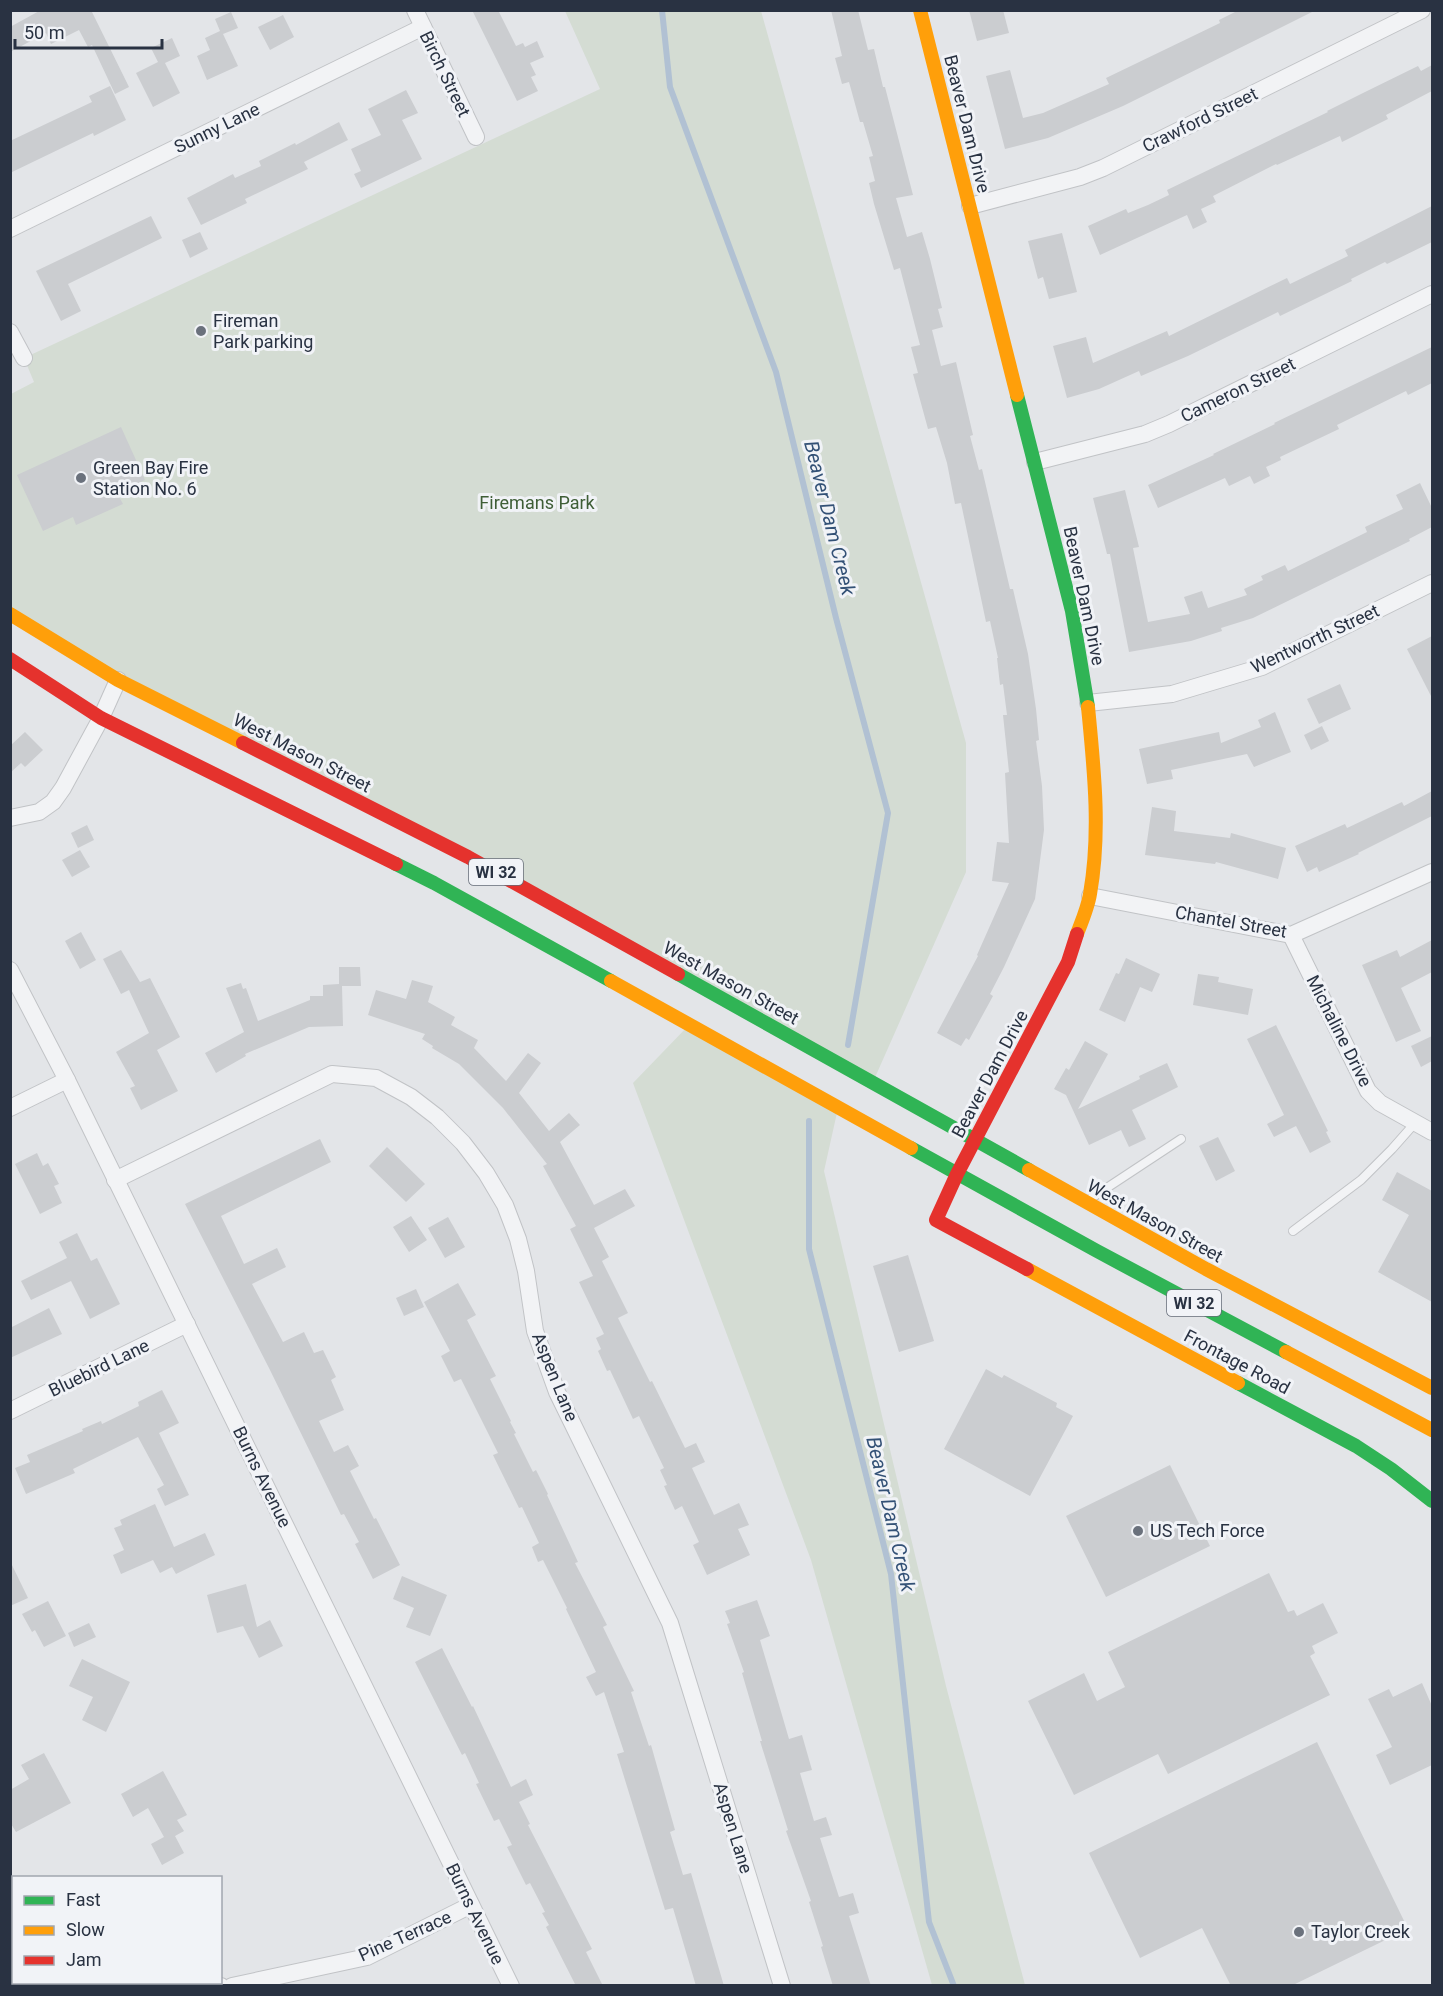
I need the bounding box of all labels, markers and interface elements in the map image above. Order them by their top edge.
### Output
scale bar [15,12,162,50]
text: 50 m [24,22,64,43]
street label: Birch Street [416,27,475,120]
street label: Beaver Dam Drive [940,53,995,195]
street label: Crawford Street [1139,83,1261,156]
street label: Sunny Lane [171,98,263,157]
place label: Fireman Park parking [213,310,313,352]
marker: Fireman Park parking [194,324,208,338]
street label: Cameron Street [1177,353,1299,426]
water label: Beaver Dam Creek [799,438,861,599]
place label: Green Bay Fire Station No. 6 [93,457,208,499]
marker: Green Bay Fire Station No. 6 [74,471,88,485]
park label: Firemans Park [479,492,596,513]
street label: Beaver Dam Drive [1060,525,1109,667]
street label: Wentworth Street [1247,600,1382,677]
street label: West Mason Street [230,709,375,796]
road number: WI 32 [469,859,523,885]
street label: Chantel Street [1174,901,1289,942]
street label: West Mason Street [660,937,803,1029]
street label: Michaline Drive [1302,971,1377,1090]
street label: Beaver Dam Drive [947,1006,1032,1141]
street label: West Mason Street [1084,1175,1227,1267]
road number: WI 32 [1167,1290,1221,1316]
street label: Frontage Road [1181,1325,1294,1398]
street label: Aspen Lane [528,1329,583,1424]
street label: Bluebird Lane [45,1334,152,1401]
street label: Burns Avenue [229,1423,296,1531]
water label: Beaver Dam Creek [861,1434,921,1595]
place label: US Tech Force [1150,1520,1265,1541]
marker: US Tech Force [1131,1524,1145,1538]
street label: Aspen Lane [710,1780,757,1876]
street label: Burns Avenue [442,1860,509,1968]
legend [12,1876,222,1984]
text: Fast [66,1889,101,1910]
street label: Pine Terrace [355,1906,454,1965]
text: Slow [66,1919,105,1940]
place label: Taylor Creek [1311,1921,1411,1942]
marker: Taylor Creek [1292,1925,1306,1939]
text: Jam [66,1949,102,1970]

